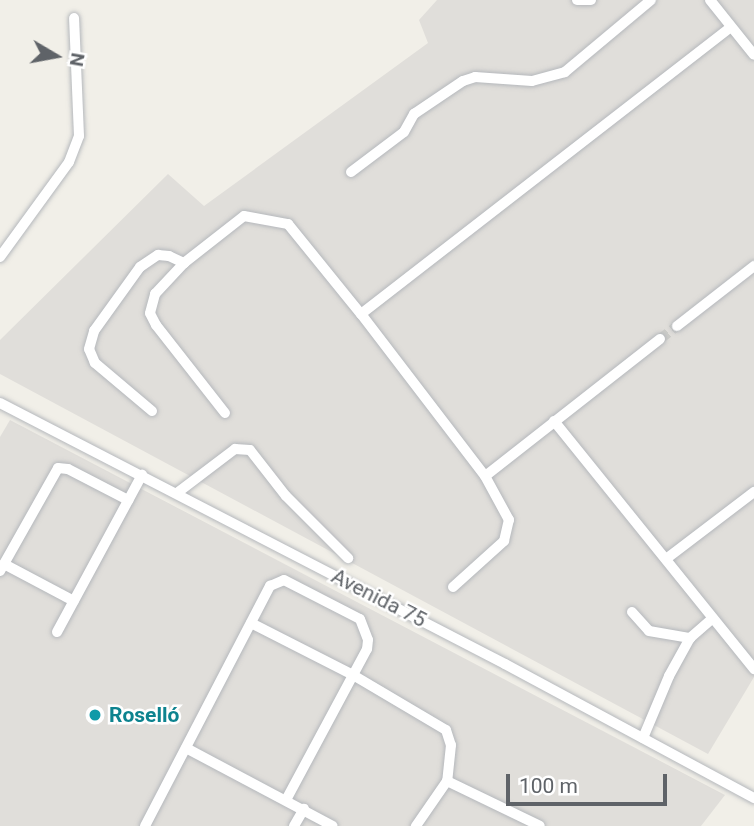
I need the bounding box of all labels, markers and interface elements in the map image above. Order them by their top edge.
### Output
north arrow [21,21,91,91]
text: N [65,51,90,68]
street label: Avenida 75 [327,563,431,633]
place label: Roselló [109,702,179,728]
marker: Roselló [87,707,103,723]
scale bar [509,760,670,804]
text: 100 m [519,774,578,798]

